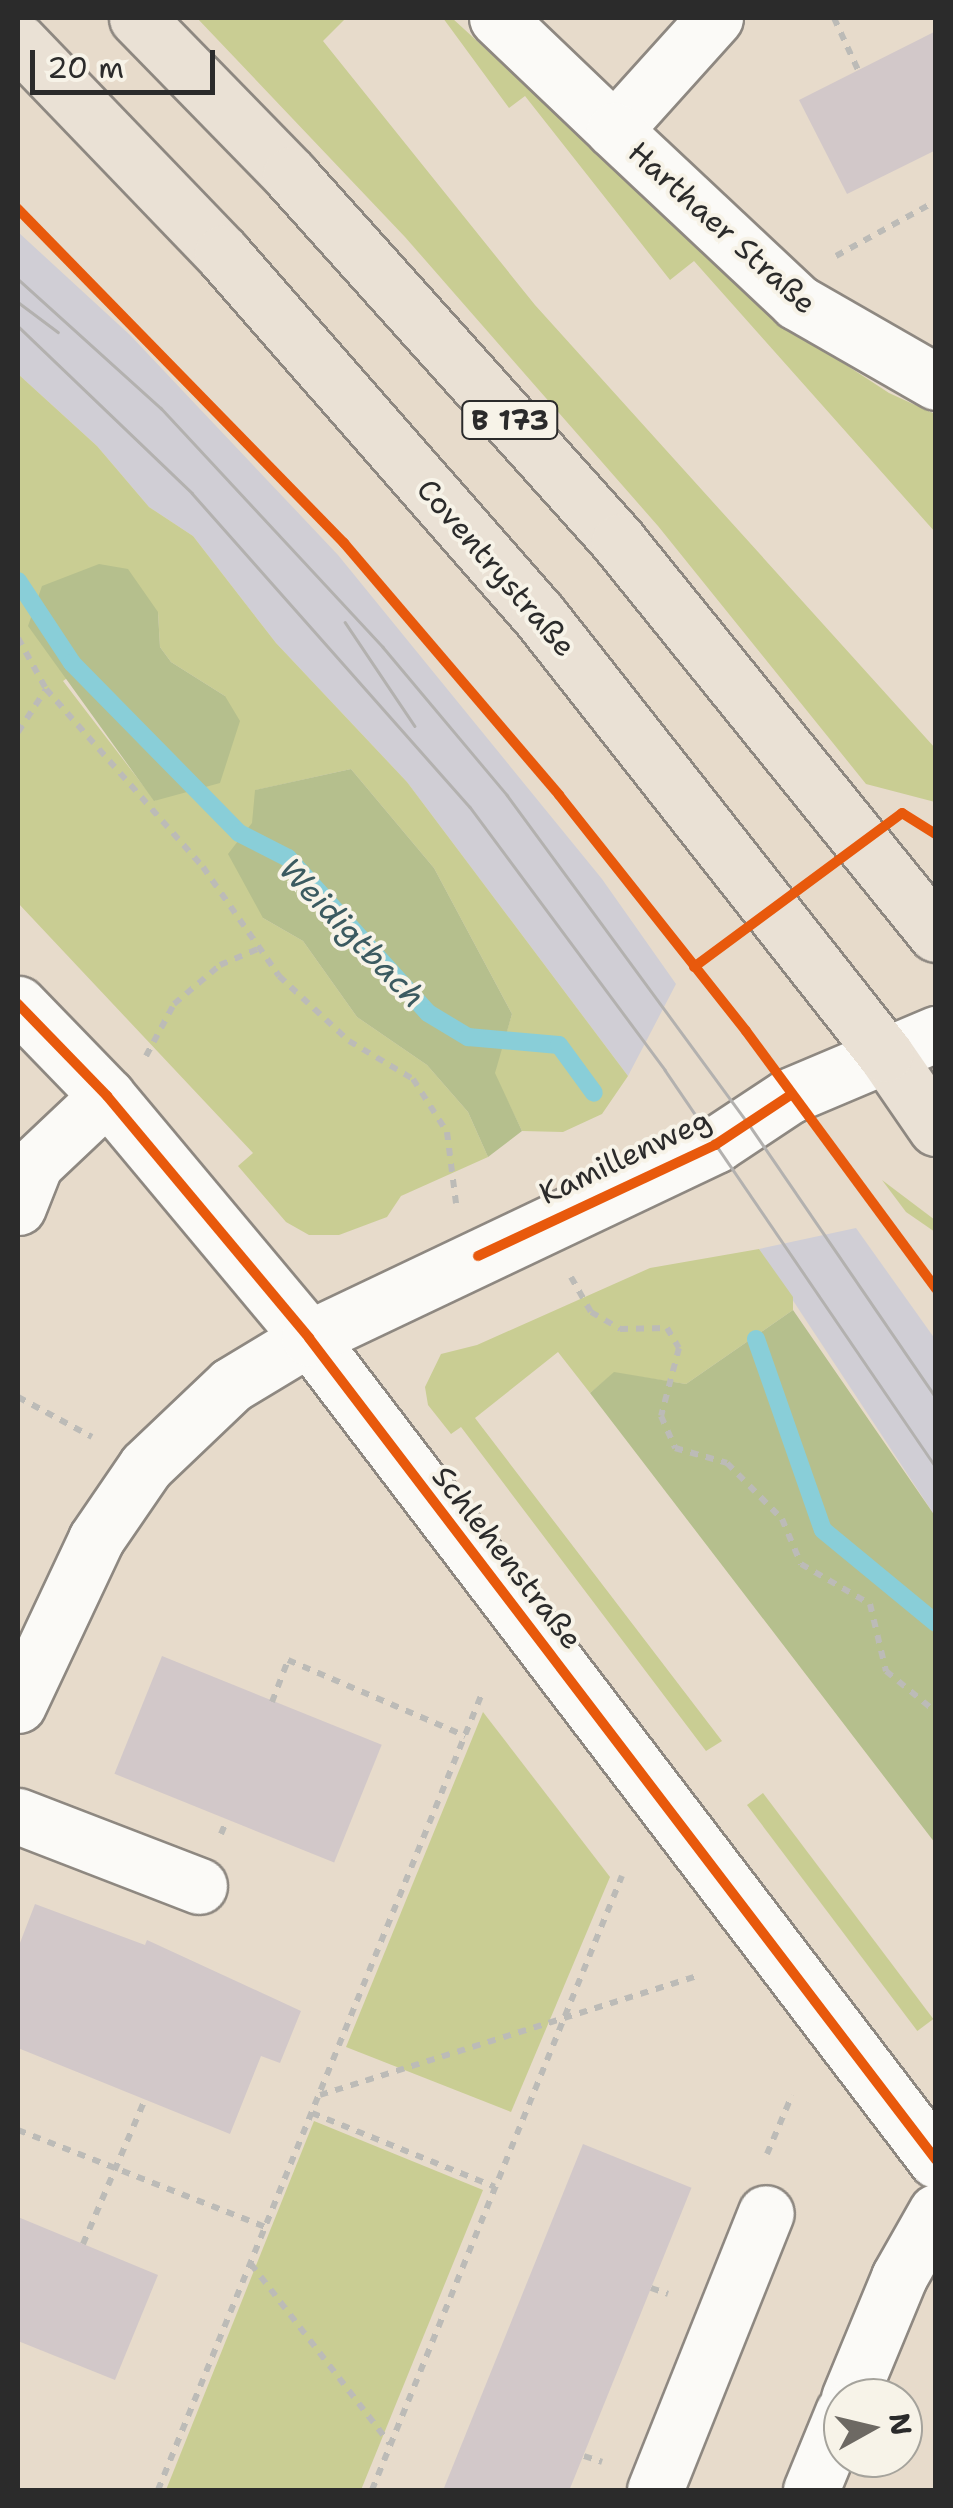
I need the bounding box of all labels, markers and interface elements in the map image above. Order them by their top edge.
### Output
scale bar [35,30,220,92]
text: 20 m [47,47,124,88]
street label: Harthaer Straße [621,134,823,322]
road number: B 173 [460,397,560,443]
street label: Coventrystraße [409,472,583,664]
water label: Weidigtbach [271,850,433,1016]
street label: Kamillenweg [534,1102,716,1212]
street label: Schlehenstraße [424,1459,590,1657]
north arrow [823,2378,923,2478]
text: N [880,2410,921,2438]

